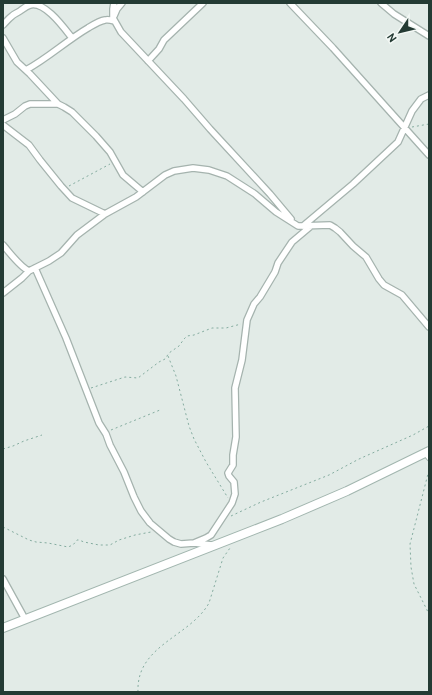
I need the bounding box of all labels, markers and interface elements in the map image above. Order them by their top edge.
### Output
north arrow [380,12,420,52]
text: N [385,30,401,44]

